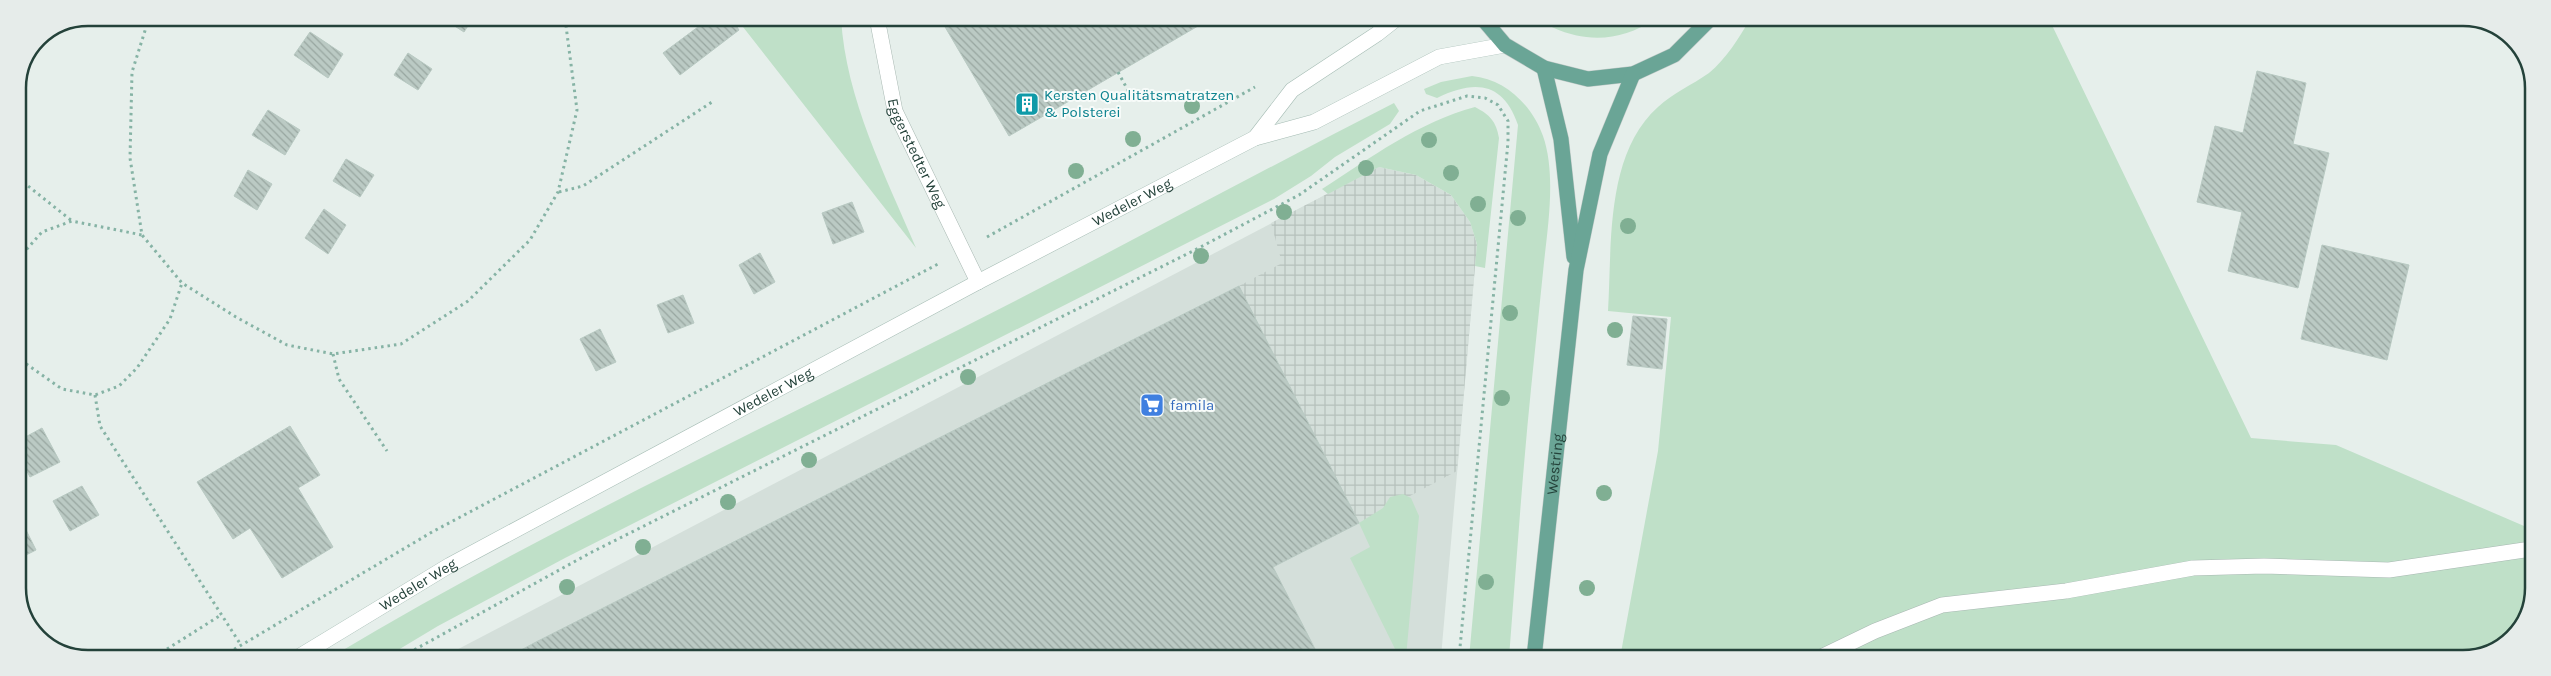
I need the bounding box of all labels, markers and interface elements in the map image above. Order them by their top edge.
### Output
place label: Kersten Qualitätsmatratzen & Polsterei [1044,86,1234,121]
building icon: Kersten Qualitätsmatratzen & Polsterei [1014,91,1040,117]
street label: Eggerstedter Weg [884,97,950,212]
street label: Wedeler Weg [1089,174,1175,230]
street label: Wedeler Weg [730,363,816,420]
supermarket icon: famila [1139,392,1165,418]
place label: famila [1170,396,1214,414]
street label: Westring [1543,432,1567,496]
street label: Wedeler Weg [376,554,460,615]

